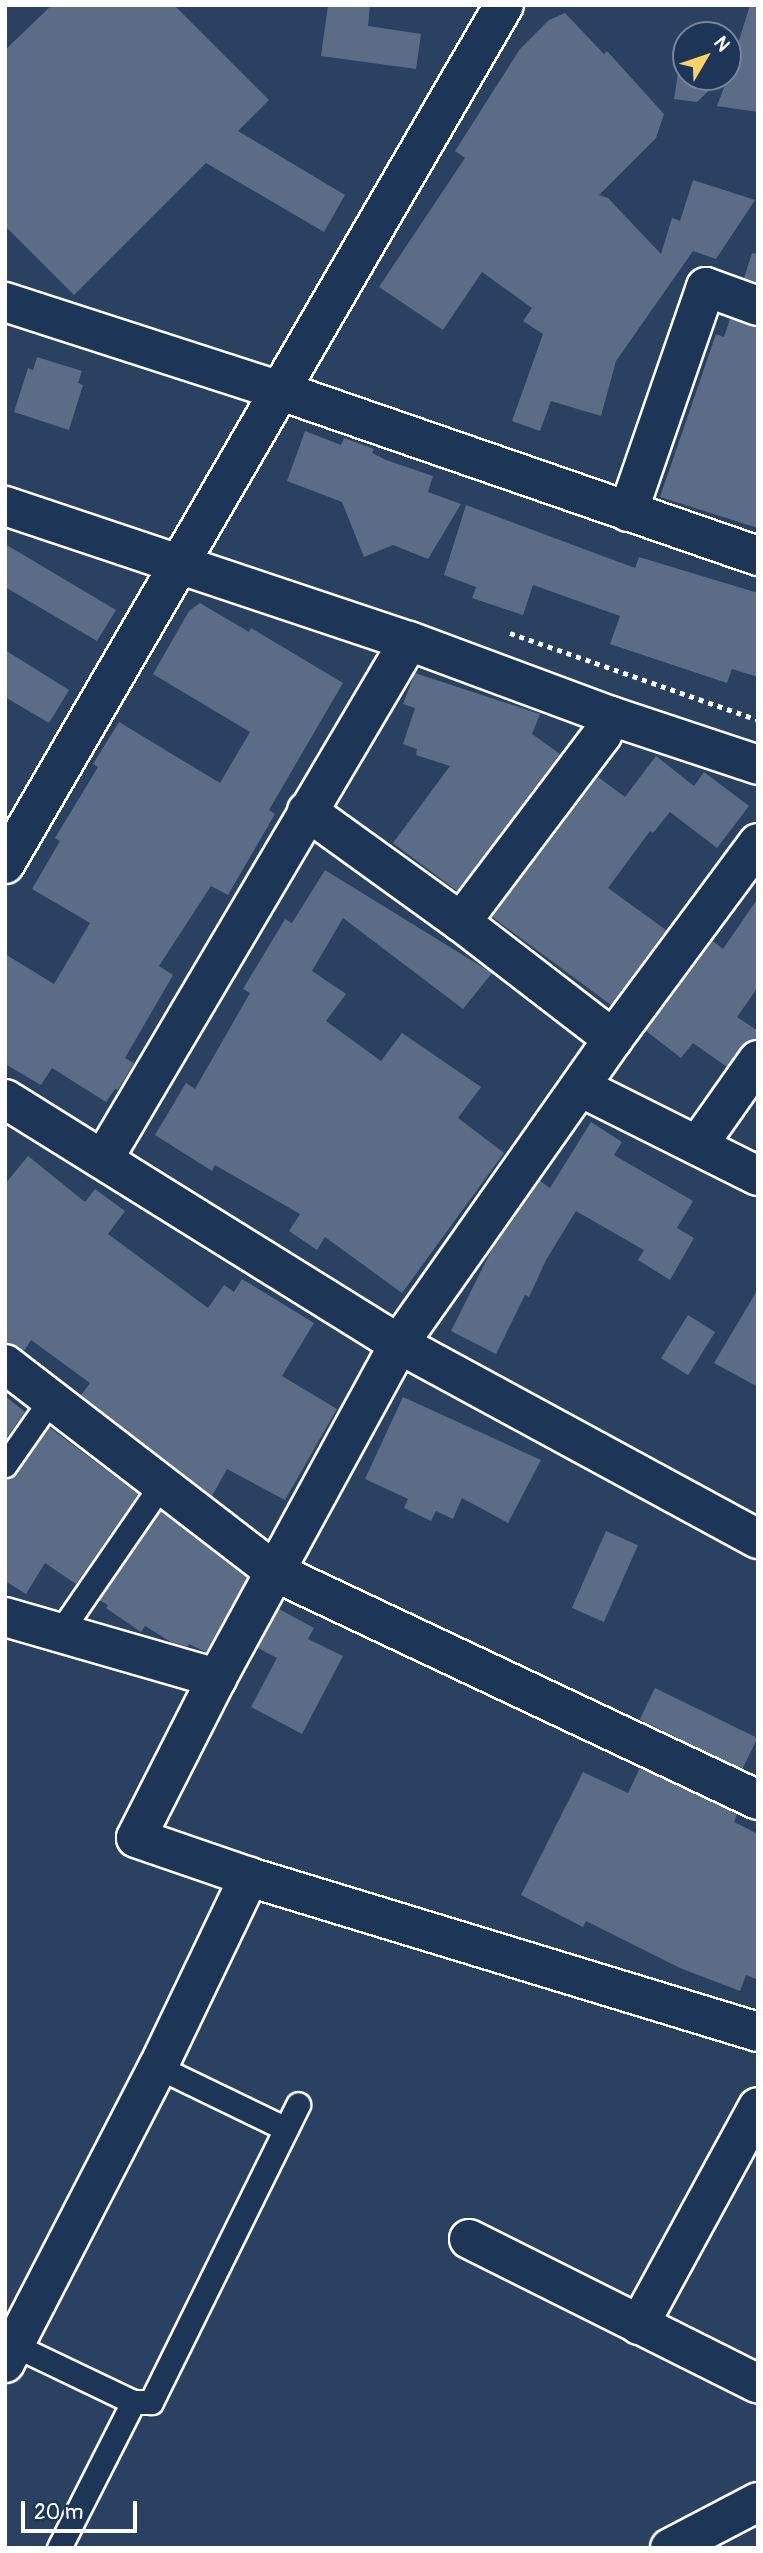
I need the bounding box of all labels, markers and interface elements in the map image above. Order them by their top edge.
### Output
north arrow [672,21,742,91]
text: N [708,31,735,57]
scale bar [24,2486,140,2530]
text: 20 m [34,2499,83,2526]

